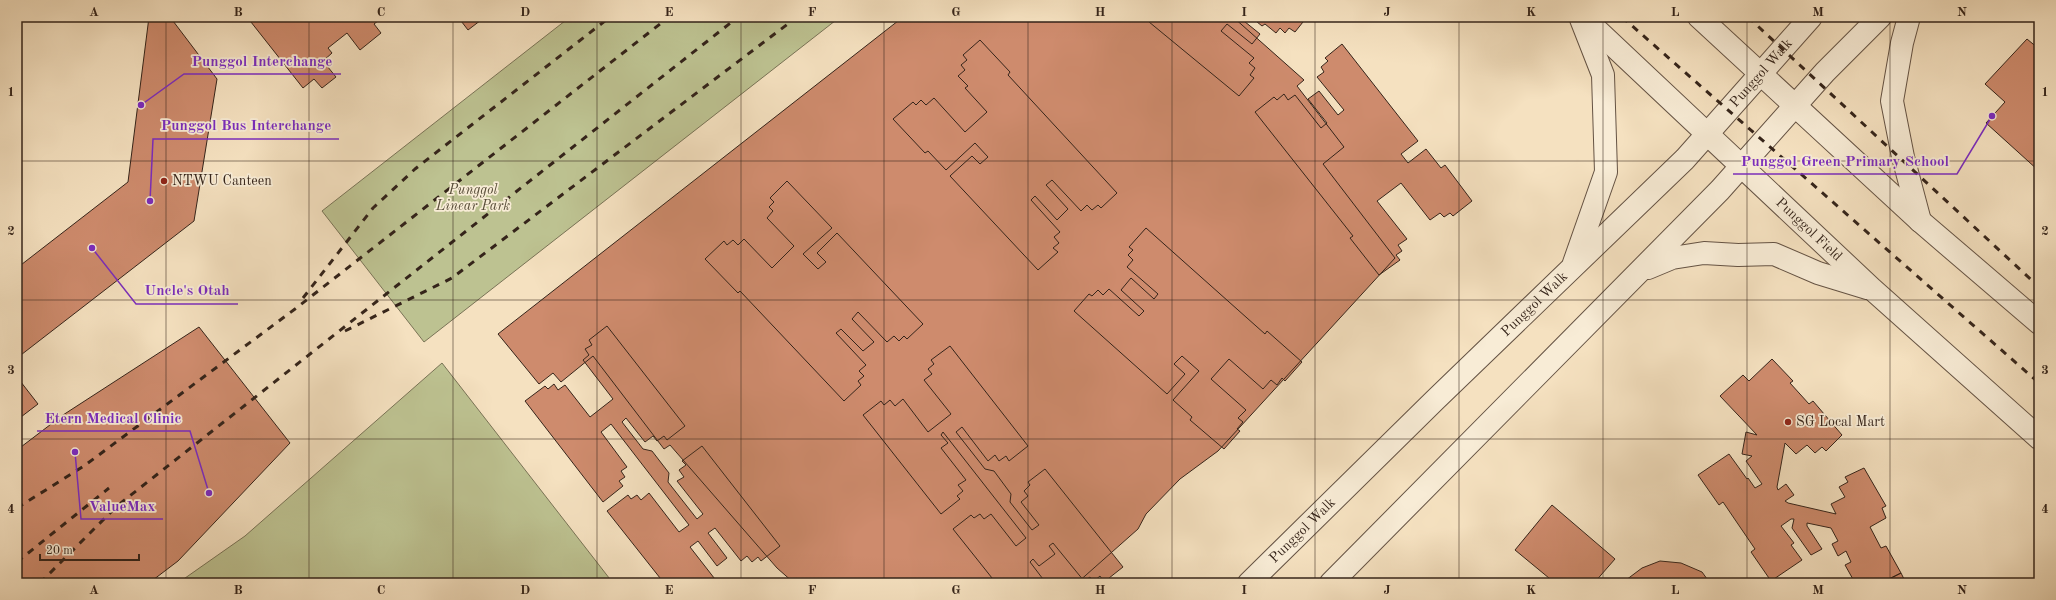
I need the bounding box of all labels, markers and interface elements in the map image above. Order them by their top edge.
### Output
text: A [89,6,99,19]
text: B [233,6,243,19]
text: C [377,6,385,19]
text: D [520,6,530,19]
text: E [665,6,674,19]
text: F [808,6,817,19]
text: G [951,6,961,19]
text: H [1095,6,1106,19]
text: I [1241,6,1247,19]
text: J [1383,6,1391,19]
text: K [1526,6,1536,19]
text: L [1671,6,1680,19]
text: M [1812,6,1824,19]
text: N [1957,6,1967,19]
street label: Punggol Walk [1727,36,1795,110]
callout: Punggol Interchange [184,47,341,74]
text: Punggol Interchange [192,55,332,70]
text: 1 [7,86,15,99]
text: 1 [2041,86,2049,99]
callout: Punggol Bus Interchange [153,112,339,139]
text: Punggol Bus Interchange [161,119,331,134]
callout: Punggol Green Primary School [1733,147,1957,174]
text: Punggol Green Primary School [1741,155,1950,170]
place label: NTWU Canteen [172,174,272,188]
marker: NTWU Canteen [159,176,169,186]
park label: Punggol Linear Park [435,183,510,213]
street label: Punggol Field [1773,195,1845,264]
text: 2 [7,225,15,238]
text: 2 [2041,225,2049,238]
street label: Punggol Walk [1499,269,1570,339]
callout: Uncle's Otah [136,277,238,304]
text: Uncle's Otah [144,284,230,299]
text: 3 [7,364,15,377]
text: 3 [2041,364,2049,377]
callout: Etern Medical Clinic [37,404,190,431]
text: Etern Medical Clinic [44,412,182,427]
place label: SG Local Mart [1796,415,1885,429]
marker: SG Local Mart [1783,417,1793,427]
callout: ValueMax [81,492,163,519]
street label: Punggol Walk [1267,495,1338,566]
text: ValueMax [89,500,155,515]
text: 4 [7,503,15,516]
text: 4 [2041,503,2049,516]
scale bar [40,536,139,562]
text: 20 m [46,545,73,557]
text: A [89,584,99,597]
text: B [233,584,243,597]
text: C [377,584,385,597]
text: D [520,584,530,597]
text: E [665,584,674,597]
text: F [808,584,817,597]
text: G [951,584,961,597]
text: H [1095,584,1106,597]
text: I [1241,584,1247,597]
text: J [1383,584,1391,597]
text: K [1526,584,1536,597]
text: L [1671,584,1680,597]
text: M [1812,584,1824,597]
text: N [1957,584,1967,597]

